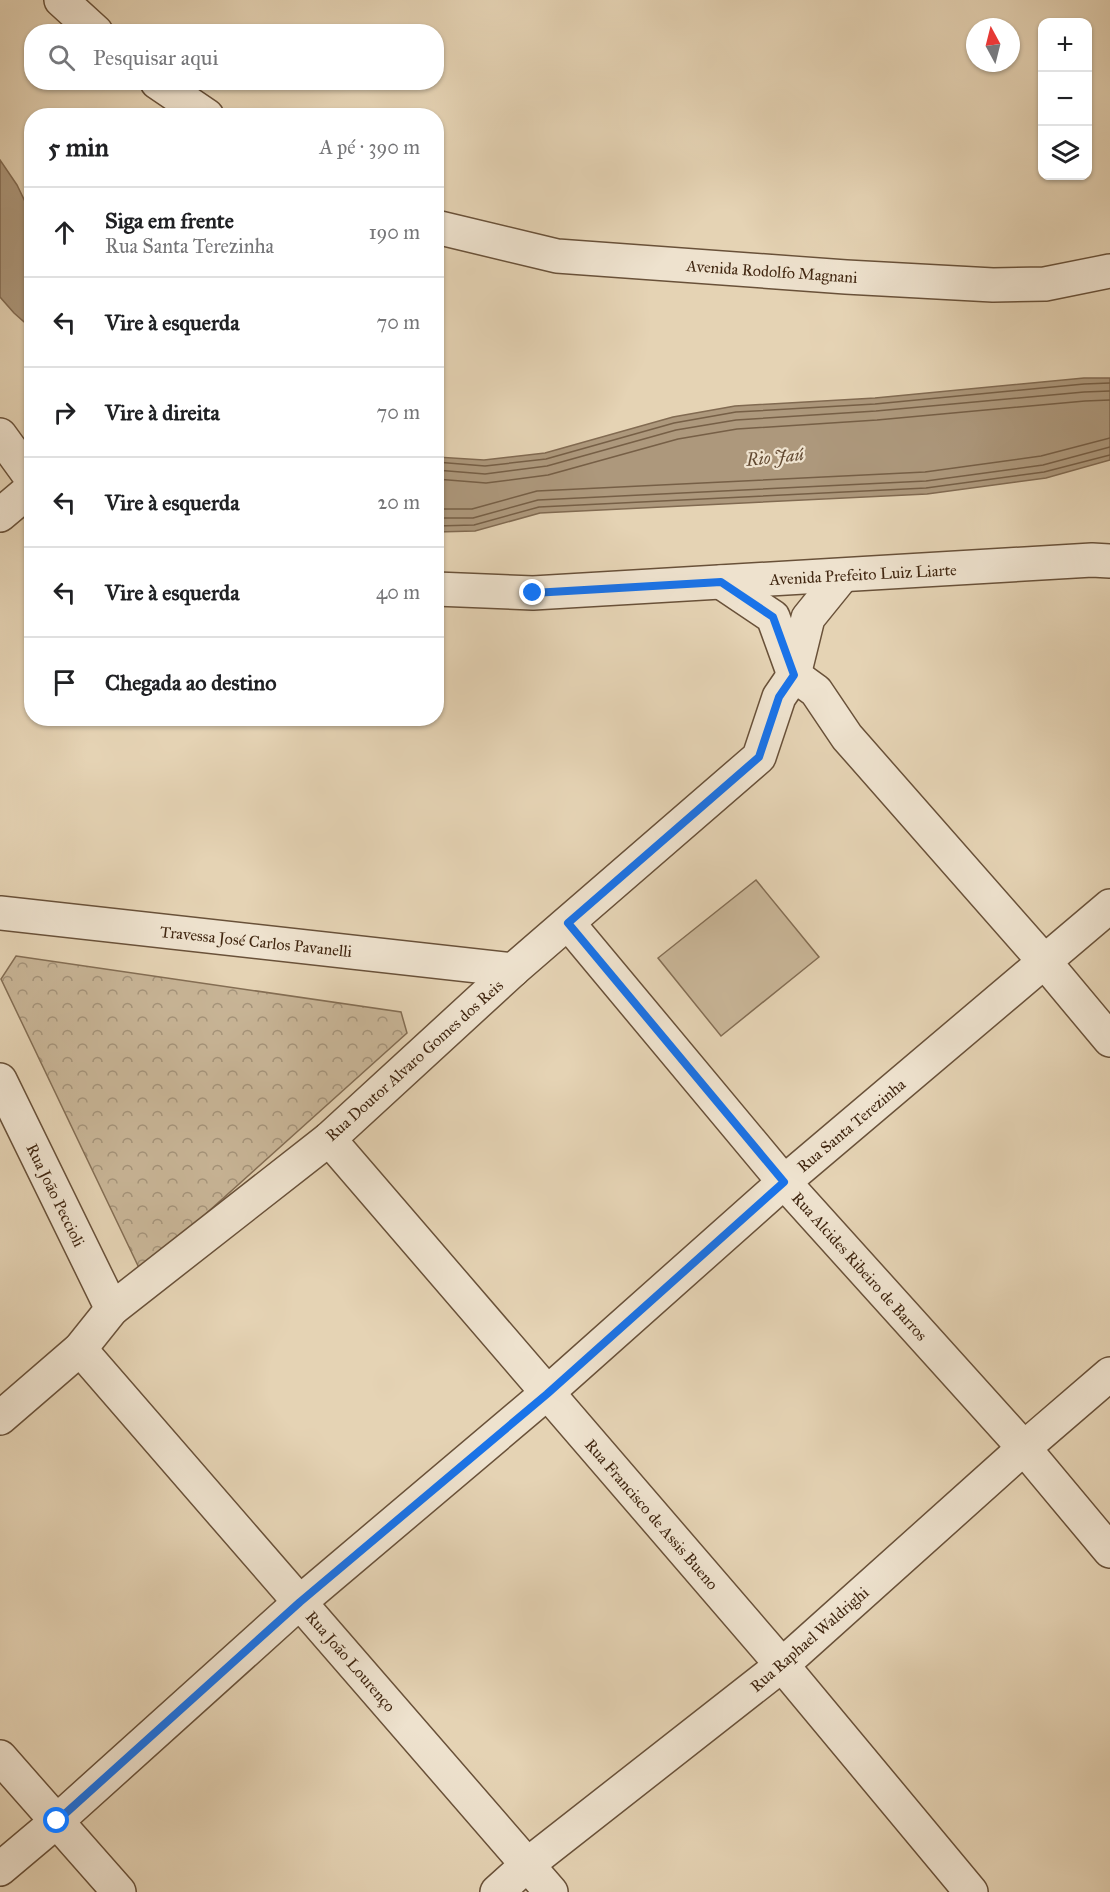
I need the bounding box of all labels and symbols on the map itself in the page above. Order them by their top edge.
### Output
north arrow [966,18,1020,72]
street label: Avenida Rodolfo Magnani [685,256,859,288]
water label: Rio Jaú [744,443,806,471]
street label: Avenida Prefeito Luiz Liarte [768,560,958,589]
route end [519,579,545,605]
street label: Travessa José Carlos Pavanelli [159,922,354,962]
street label: Rua Doutor Alvaro Gomes dos Reis [322,976,507,1145]
street label: Rua Santa Terezinha [793,1074,909,1176]
street label: Rua João Peccioli [21,1140,89,1251]
street label: Rua Alcides Ribeiro de Barros [788,1188,931,1345]
street label: Rua Francisco de Assis Bueno [581,1435,722,1594]
street label: Rua Raphael Waldrighi [746,1582,873,1697]
street label: Rua João Lourenço [301,1607,400,1716]
route start [43,1807,69,1833]

